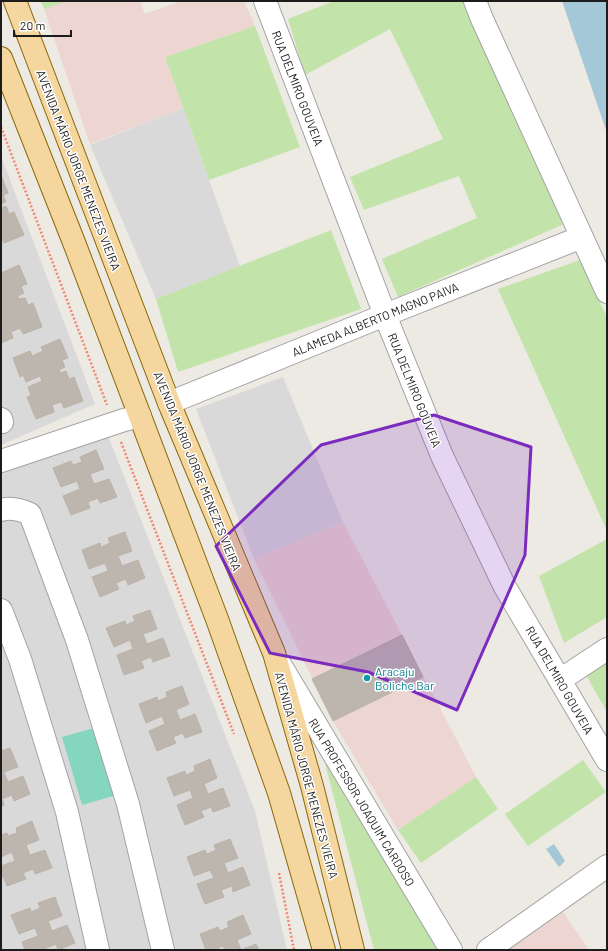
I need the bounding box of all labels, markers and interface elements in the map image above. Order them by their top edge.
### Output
scale bar [14,12,71,38]
text: 20 m [20,18,46,32]
street label: RUA DELMIRO GOUVEIA [270,28,326,148]
street label: AVENIDA MÁRIO JORGE MENEZES VIEIRA [34,68,124,272]
street label: ALAMEDA ALBERTO MAGNO PAIVA [290,279,460,359]
street label: RUA DELMIRO GOUVEIA [386,331,444,449]
street label: AVENIDA MÁRIO JORGE MENEZES VIEIRA [152,369,244,573]
street label: RUA DELMIRO GOUVEIA [523,624,597,736]
place label: Aracaju Boliche Bar [375,664,435,692]
street label: AVENIDA MÁRIO JORGE MENEZES VIEIRA [273,670,341,880]
marker: Aracaju Boliche Bar [362,673,372,683]
street label: RUA PROFESSOR JOAQUIM CARDOSO [306,716,418,888]

